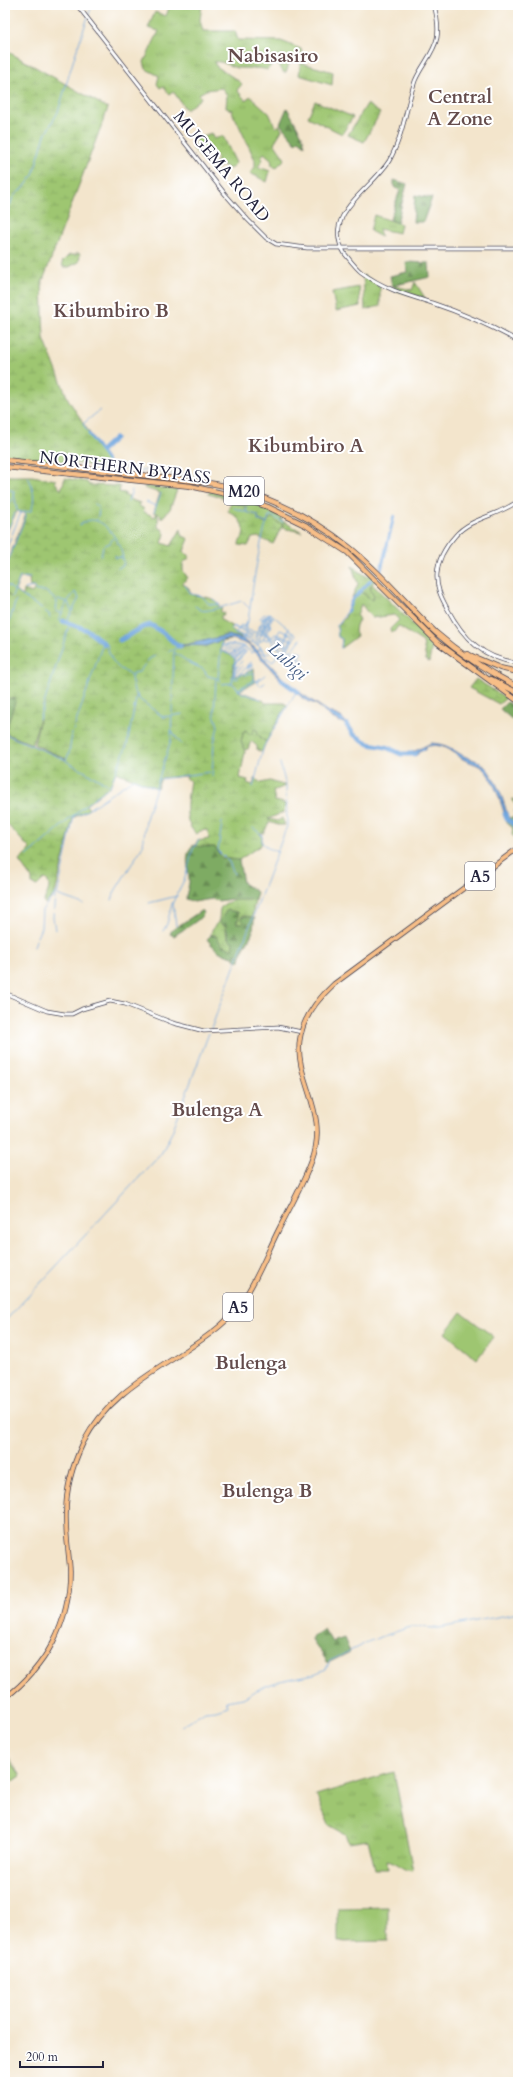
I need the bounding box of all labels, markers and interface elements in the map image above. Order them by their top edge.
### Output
district label: Nabisasiro [228,43,318,69]
district label: Central A Zone [427,84,493,132]
street label: MUGEMA ROAD [168,106,275,227]
district label: Kibumbiro B [53,298,169,324]
district label: Kibumbiro A [248,433,365,459]
street label: NORTHERN BYPASS [38,446,212,489]
road number: M20 [224,477,264,505]
water label: Lubigi [262,637,314,687]
road number: A5 [465,862,495,890]
district label: Bulenga A [171,1097,263,1123]
road number: A5 [223,1293,253,1321]
district label: Bulenga [215,1350,287,1376]
district label: Bulenga B [222,1478,312,1504]
scale bar [20,2043,103,2069]
text: 200 m [26,2049,59,2065]

